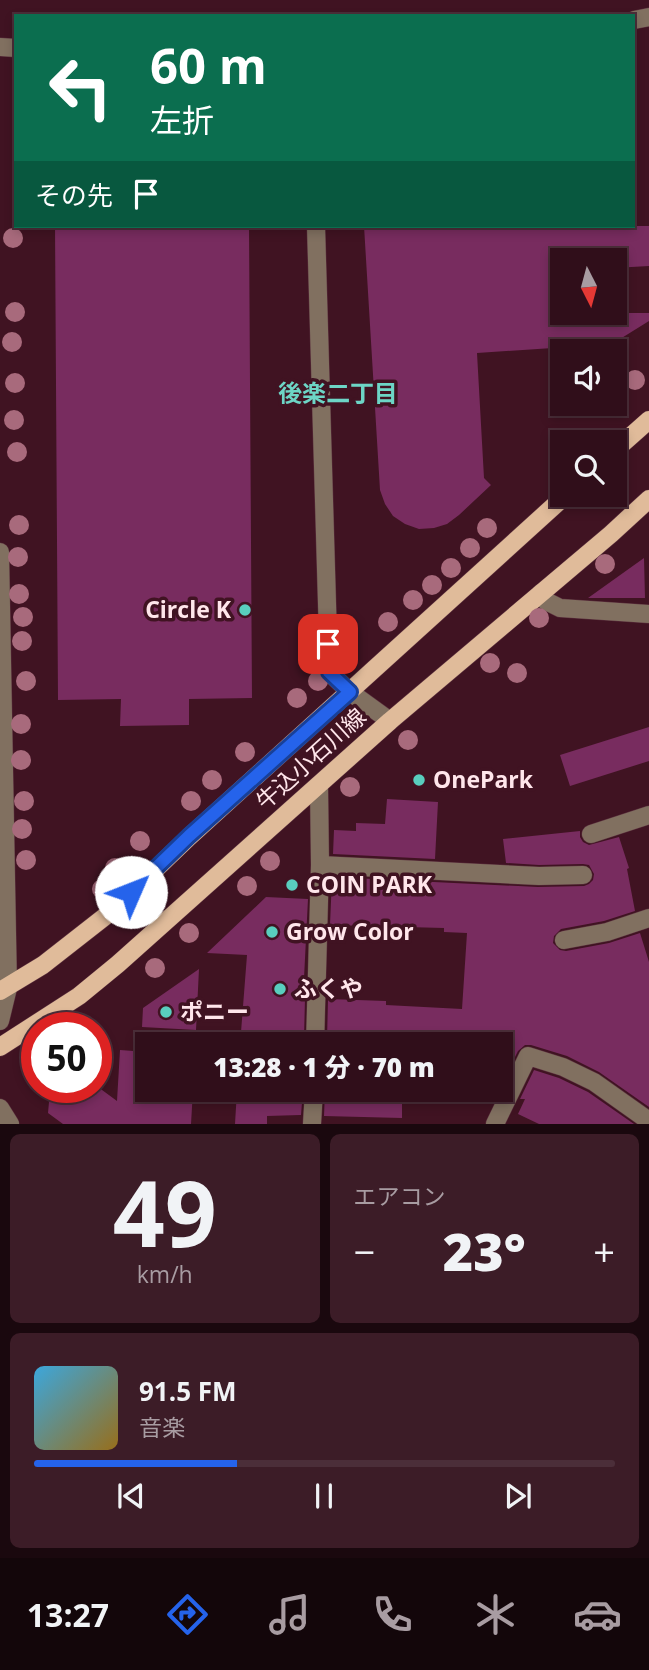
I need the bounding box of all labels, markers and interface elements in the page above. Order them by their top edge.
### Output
text: 60 m [150,32,267,98]
icon: left [35,42,126,133]
text: 左折 [150,98,214,141]
icon: arrive [127,175,165,213]
text: その先 [35,177,113,213]
north arrow [550,248,626,326]
map controls [550,248,627,507]
button: sound [550,339,627,416]
district label: 後楽二丁目 [278,376,398,409]
button: search [550,430,627,507]
place label: Circle K [145,593,232,625]
marker: Circle K [237,602,253,618]
pin [298,614,358,674]
icon: arrive [309,625,347,663]
street label: 牛込小石川線 [248,700,372,816]
place label: OnePark [433,763,534,795]
marker: OnePark [411,772,427,788]
position arrow [94,855,168,929]
place label: COIN PARK [306,868,433,900]
marker: COIN PARK [284,877,300,893]
place label: Grow Color [286,915,414,947]
marker: Grow Color [264,924,280,940]
place label: ふくや [294,972,363,1004]
marker: ふくや [272,981,288,997]
place label: ポニー [180,995,249,1027]
marker: ポニー [158,1004,174,1020]
speed limit sign: 50 [21,1012,112,1103]
text: 13:28 · 1 分 · 70 m [213,1049,435,1085]
text: 49 [113,1150,217,1274]
text: エアコン [354,1180,446,1212]
text: 23° [443,1215,526,1286]
text: − [354,1225,375,1277]
text: + [593,1225,615,1277]
text: km/h [137,1258,193,1290]
text: 91.5 FM [139,1373,237,1409]
text: 音楽 [139,1411,185,1443]
icon: previous [112,1477,150,1515]
icon: pause [305,1477,343,1515]
icon: next [499,1477,537,1515]
icon: directions [163,1590,212,1639]
icon: music [265,1590,314,1639]
icon: phone [368,1590,417,1639]
icon: climate [471,1590,520,1639]
icon: car [573,1590,622,1639]
text: 13:27 [27,1593,109,1636]

